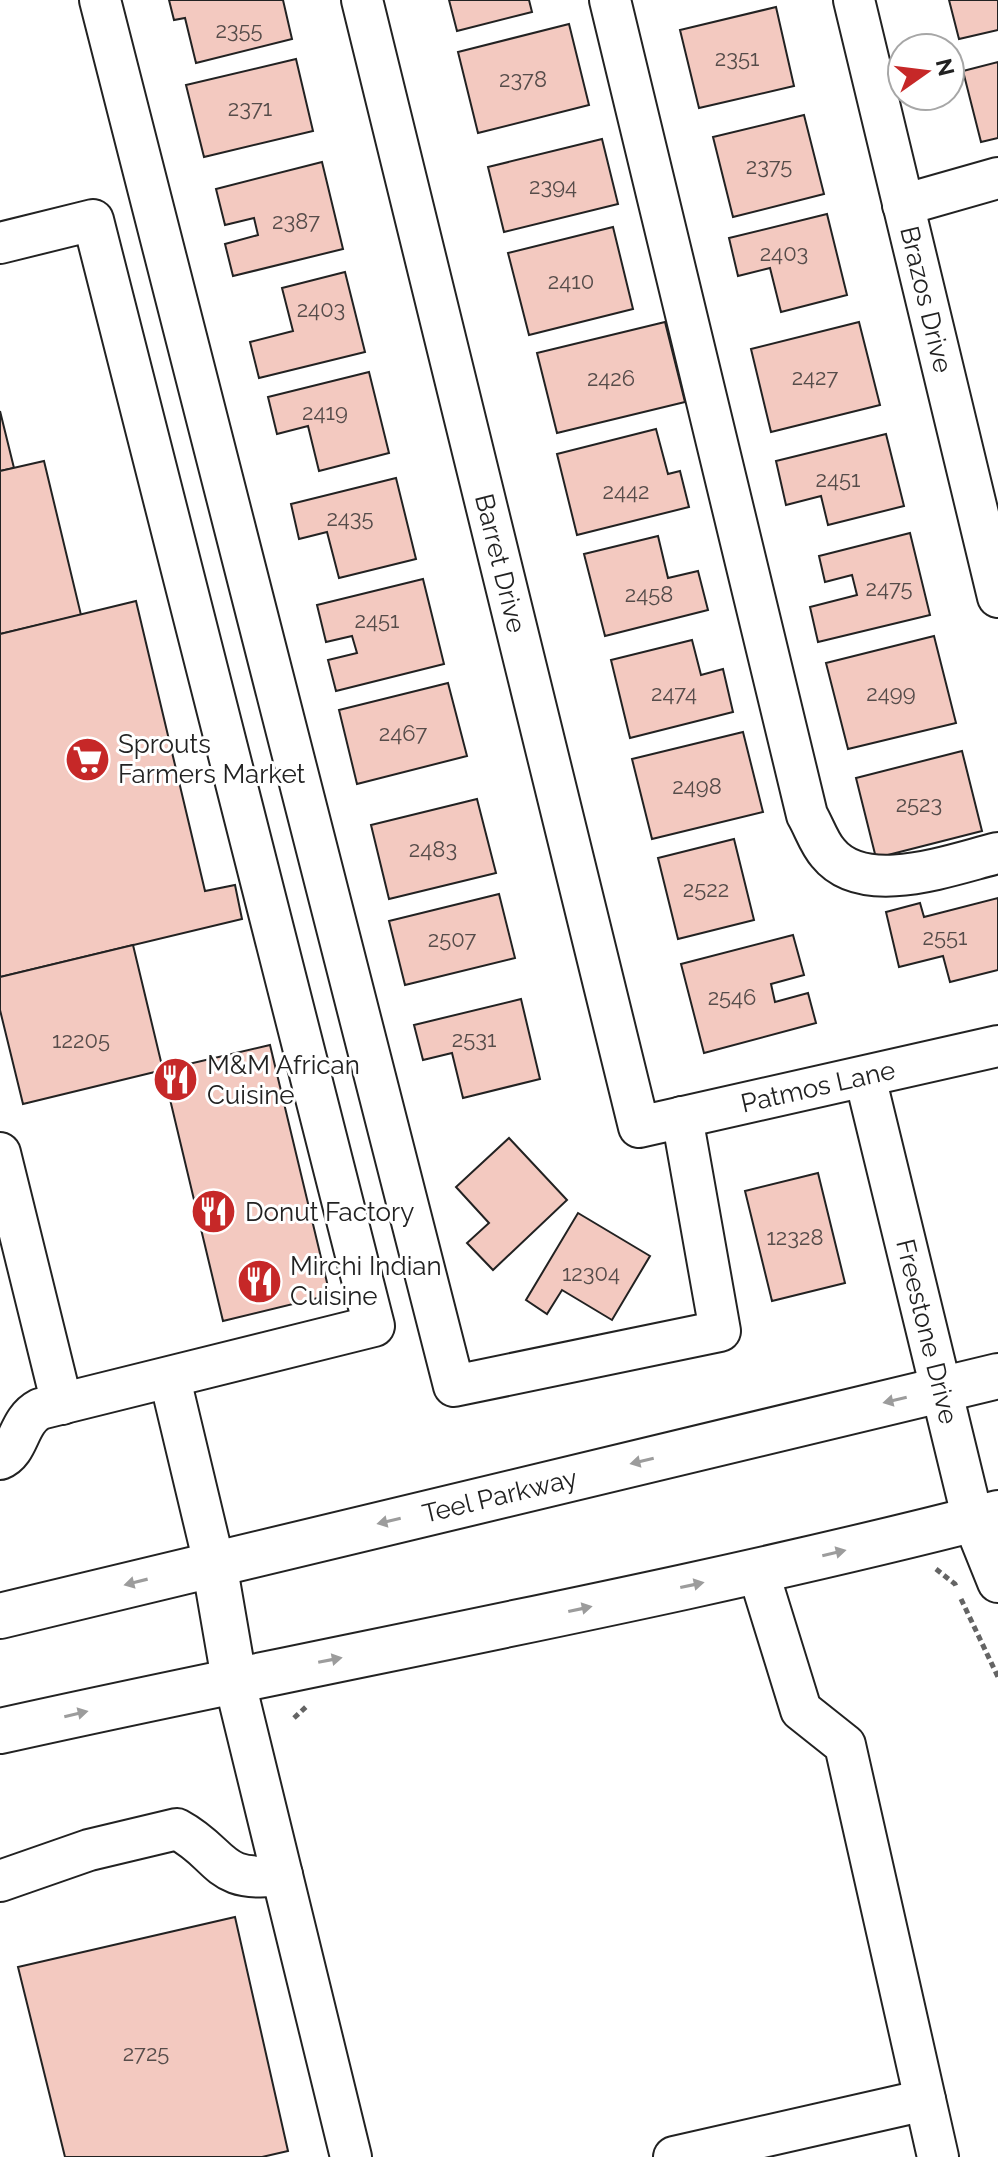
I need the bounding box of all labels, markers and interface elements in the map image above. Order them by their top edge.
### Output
house number: 2355 [215,17,263,43]
north arrow [886,32,966,112]
house number: 2351 [715,45,759,71]
text: N [931,56,960,78]
house number: 2378 [499,66,547,92]
house number: 2371 [228,95,272,121]
house number: 2375 [746,153,792,179]
house number: 2394 [529,173,577,199]
house number: 2387 [272,208,320,234]
street label: Brazos Drive [894,223,958,376]
house number: 2403 [760,240,808,266]
house number: 2410 [548,268,594,294]
house number: 2403 [297,296,345,322]
house number: 2427 [792,364,839,390]
house number: 2426 [587,365,635,391]
house number: 2419 [302,399,348,425]
house number: 2451 [816,466,860,492]
house number: 2442 [603,478,649,504]
street label: Barret Drive [469,491,532,636]
house number: 2435 [326,505,374,531]
house number: 2475 [866,575,912,601]
house number: 2458 [625,581,673,607]
house number: 2451 [355,607,399,633]
house number: 2474 [651,680,697,706]
house number: 2499 [866,680,916,706]
house number: 2467 [379,720,427,746]
place label: Sprouts Farmers Market [118,729,306,789]
supermarket icon: Sprouts Farmers Market [63,735,111,783]
house number: 2498 [672,773,722,799]
house number: 2523 [896,791,942,817]
house number: 2483 [409,836,457,862]
house number: 2522 [683,876,729,902]
house number: 2551 [923,924,967,950]
house number: 2507 [428,926,476,952]
house number: 2546 [708,984,756,1010]
house number: 2531 [452,1026,496,1052]
house number: 12205 [52,1027,110,1053]
place label: M&M African Cuisine [207,1050,360,1110]
street label: Patmos Lane [738,1055,898,1119]
restaurant icon: M&M African Cuisine [152,1056,200,1104]
restaurant icon: Donut Factory [190,1188,238,1236]
place label: Donut Factory [245,1197,414,1227]
house number: 12328 [766,1224,824,1250]
street label: Freestone Drive [890,1236,964,1427]
place label: Mirchi Indian Cuisine [290,1251,442,1311]
restaurant icon: Mirchi Indian Cuisine [235,1257,283,1305]
house number: 12304 [562,1260,620,1286]
one-way arrow [882,1395,907,1407]
one-way arrow [629,1455,654,1467]
street label: Teel Parkway [419,1463,580,1529]
one-way arrow [376,1515,401,1528]
one-way arrow [822,1547,847,1559]
one-way arrow [124,1577,149,1589]
one-way arrow [680,1578,705,1591]
one-way arrow [568,1602,593,1615]
one-way arrow [318,1653,343,1666]
one-way arrow [64,1707,89,1720]
house number: 2725 [123,2040,169,2066]

